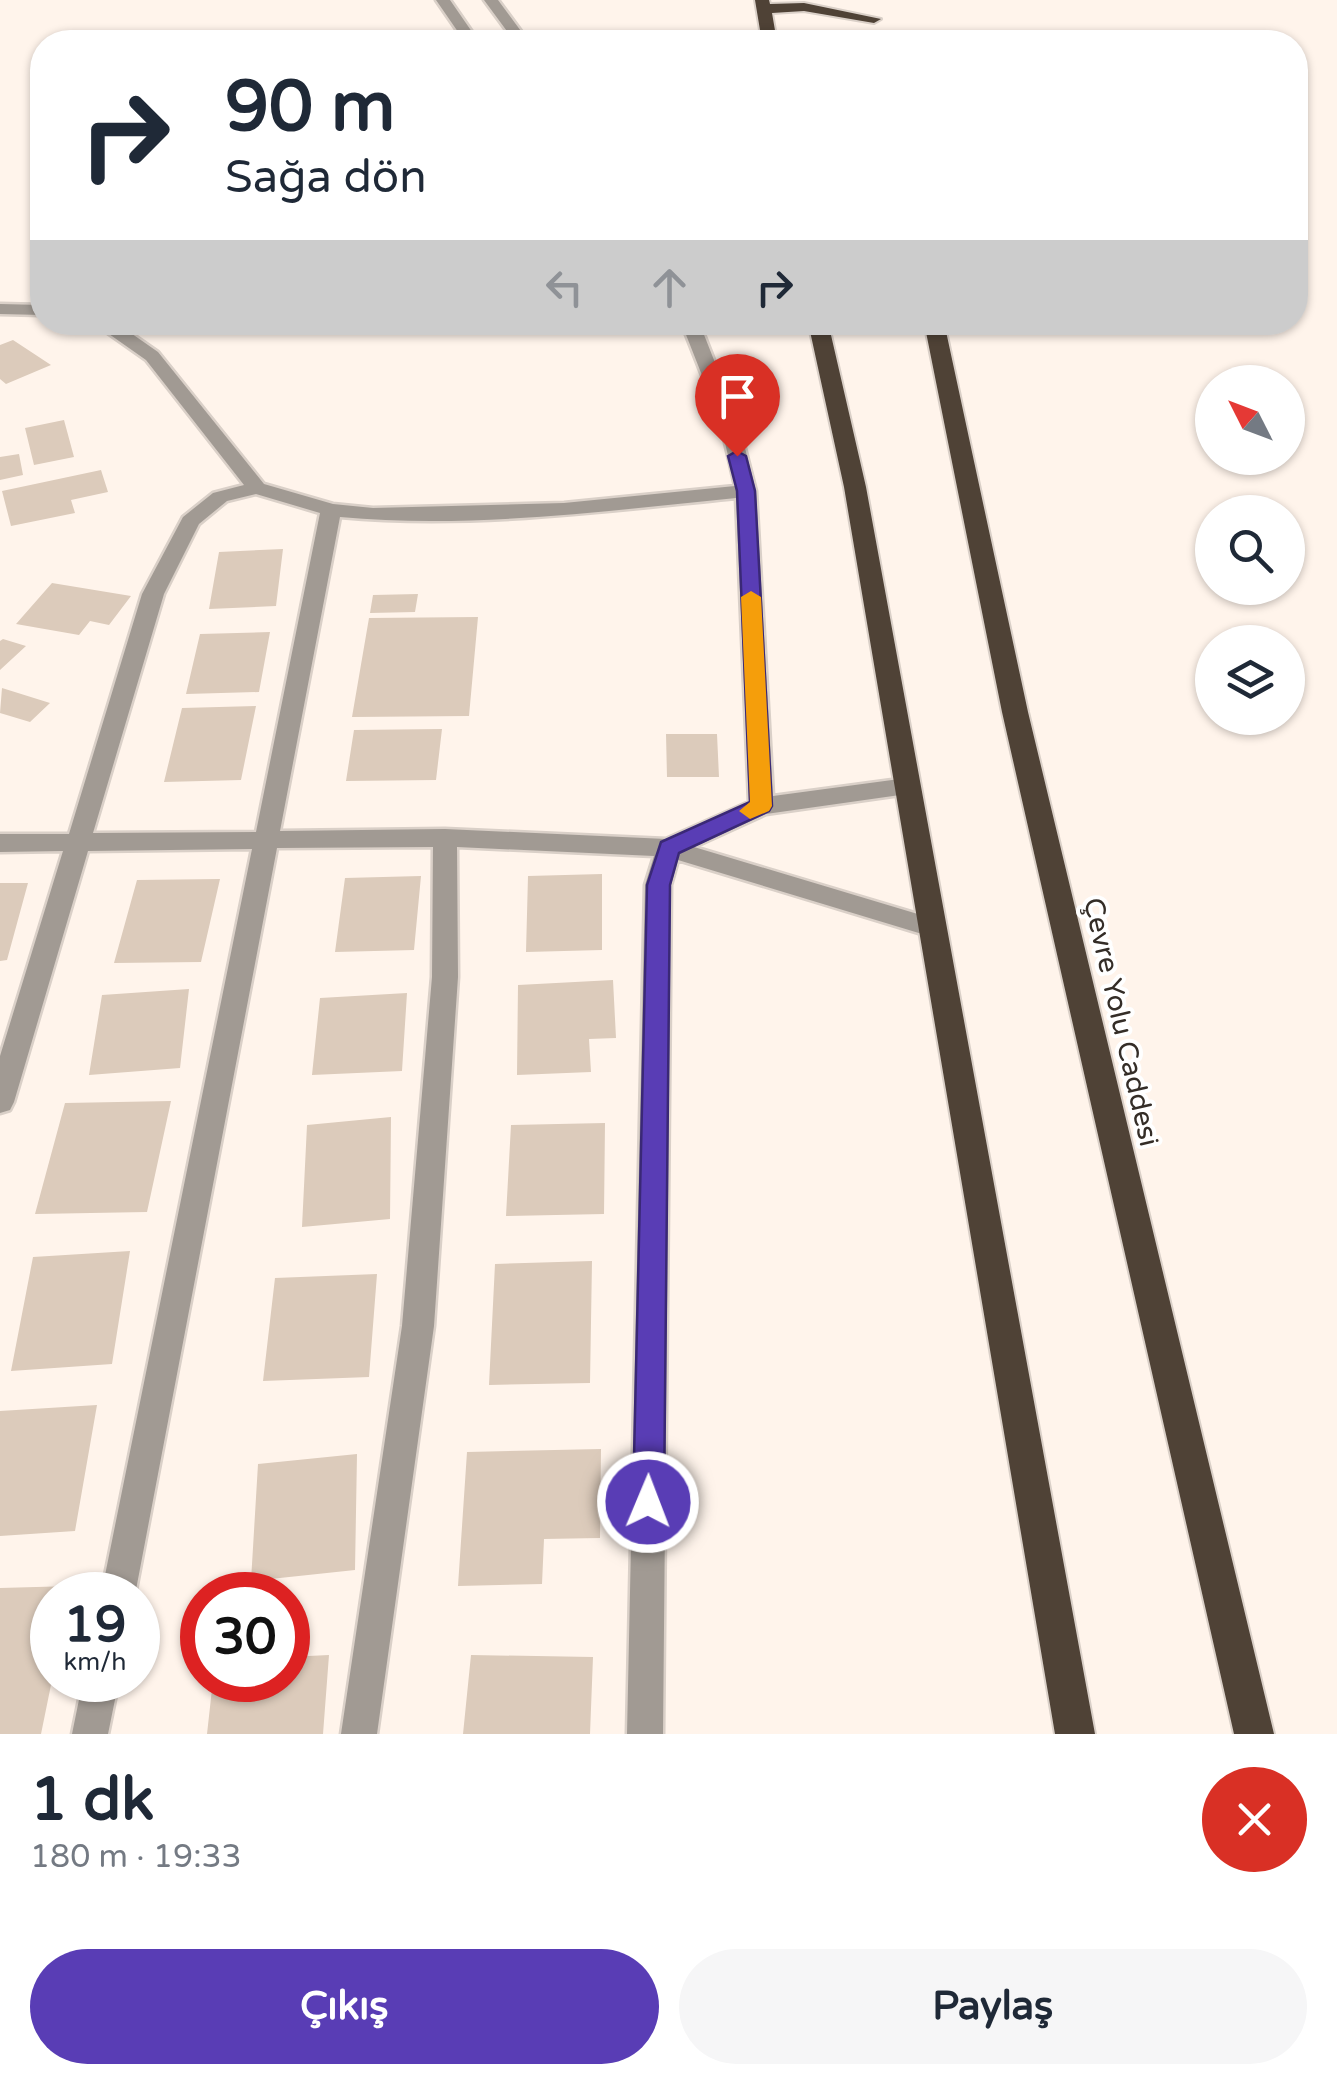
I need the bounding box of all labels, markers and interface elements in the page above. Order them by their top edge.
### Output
text: 90 m [225,66,395,150]
icon: right [60,70,190,200]
text: Sağa dön [225,151,427,205]
icon: left [537,260,592,315]
icon: ahead [642,260,697,315]
icon: right [747,260,802,315]
pin [695,354,780,457]
north arrow [1195,365,1305,475]
map controls [1195,365,1305,735]
icon: arrive [710,369,765,424]
button: search [1195,495,1305,605]
button: layers [1195,625,1305,735]
street label: Çevre Yolu Caddesi [1076,894,1166,1150]
position arrow [596,1450,700,1554]
speed limit sign: 30 [180,1572,310,1702]
text: 19 [64,1595,126,1655]
text: km/h [64,1647,126,1677]
text: 1 dk [30,1764,154,1836]
button: close [1202,1767,1307,1872]
text: 180 m · 19:33 [30,1838,242,1876]
button: Çıkış [30,1949,659,2064]
button: Paylaş [679,1949,1307,2064]

